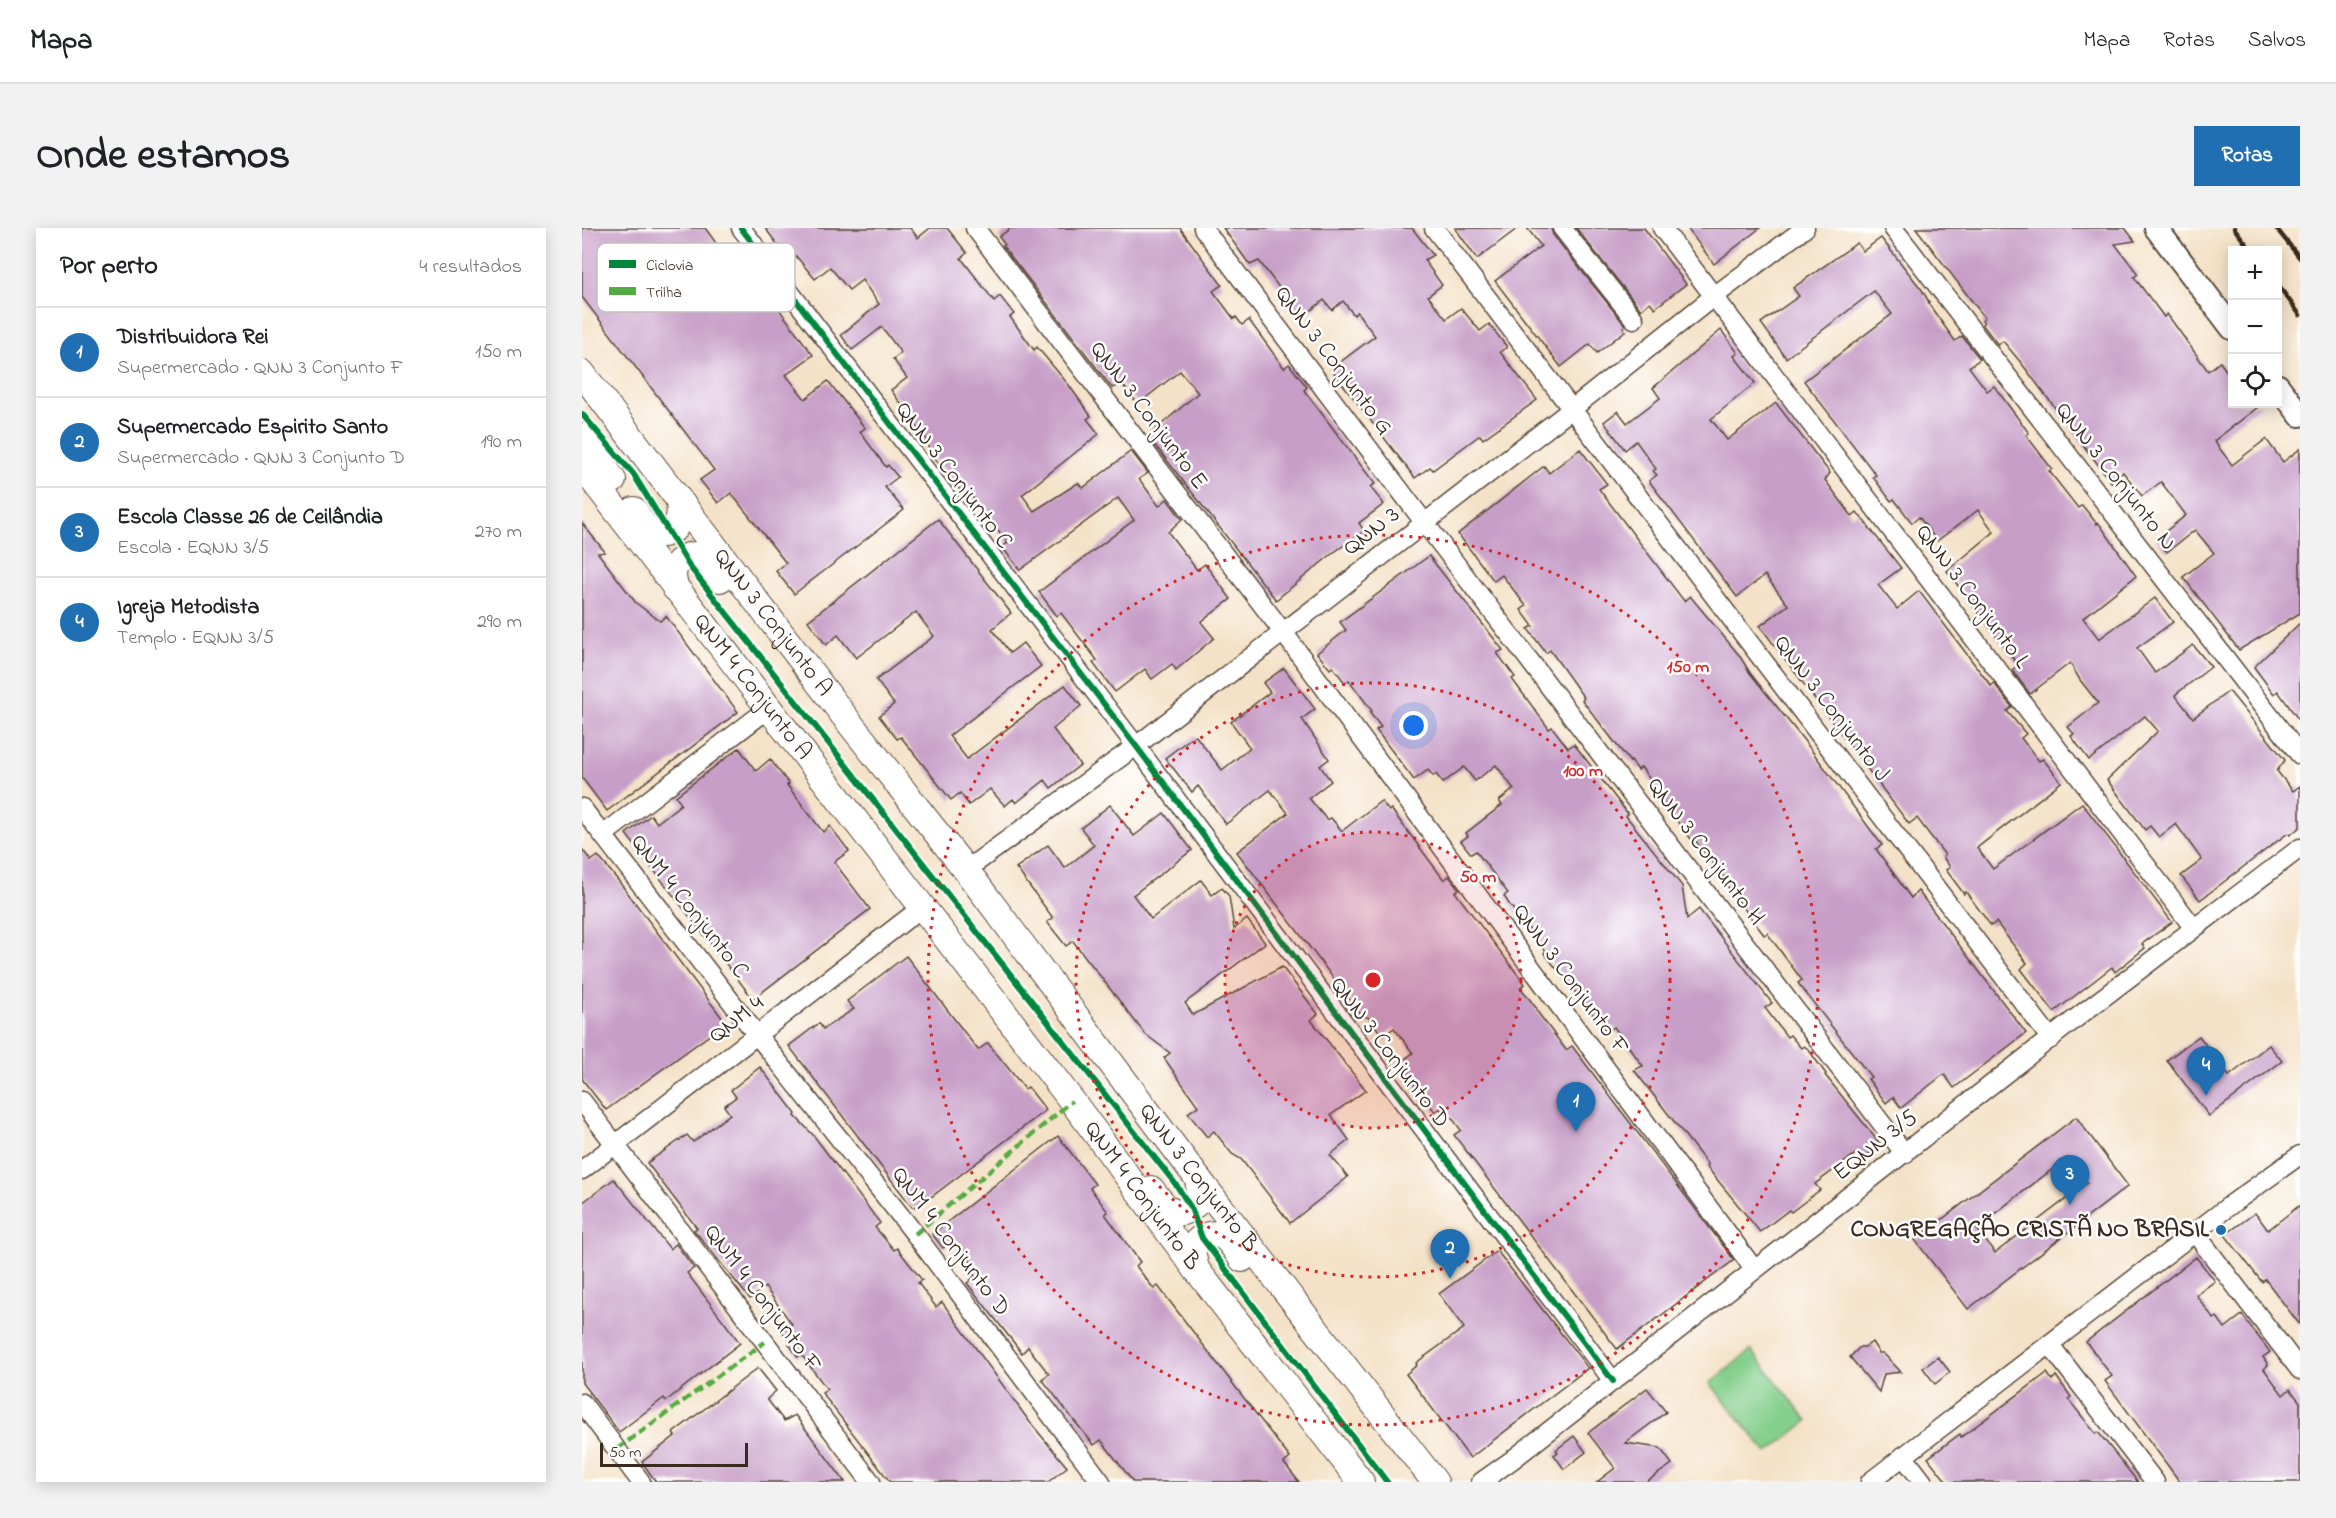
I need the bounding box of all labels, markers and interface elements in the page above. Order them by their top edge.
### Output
text: Mapa [30,21,92,62]
text: Mapa [2083,26,2130,56]
text: Rotas [2163,26,2215,56]
text: Salvos [2248,26,2306,56]
text: Onde estamos [36,126,290,187]
button: Rotas [2194,126,2300,186]
legend [597,243,795,312]
map controls [2228,246,2282,408]
button: + [2228,246,2282,300]
text: Por perto [60,248,158,286]
text: 4 resultados [419,253,522,282]
text: Ciclovia [646,254,693,278]
street label: QNN 3 Conjunto G [1265,279,1401,443]
text: Trilha [646,281,682,305]
button: − [2228,300,2282,354]
text: Distribuidora Rei [117,322,269,354]
street label: QNN 3 Conjunto E [1080,334,1216,498]
text: 1 [76,338,83,367]
text: 150 m [475,338,522,367]
text: Supermercado · QNN 3 Conjunto F [117,354,403,383]
button: locate [2228,354,2282,408]
street label: QNN 3 Conjunto C [886,395,1020,557]
street label: QNN 3 Conjunto N [2046,395,2184,559]
text: Supermercado Espirito Santo [117,412,388,444]
text: 2 [75,428,84,457]
text: 190 m [480,428,522,457]
text: Supermercado · QNN 3 Conjunto D [117,444,405,473]
street label: QNN 3 [1336,499,1408,565]
text: Escola Classe 26 de Ceilândia [117,502,383,534]
street label: QNN 3 Conjunto L [1906,517,2038,677]
text: 3 [75,518,84,547]
text: 270 m [475,518,522,547]
text: Escola · EQNN 3/5 [117,534,269,563]
street label: QNN 3 Conjunto A [704,541,841,704]
text: Igreja Metodista [117,592,259,624]
street label: QNM 4 Conjunto A [684,606,820,768]
text: 4 [75,608,84,637]
text: 290 m [477,608,522,637]
text: Templo · EQNN 3/5 [117,624,274,653]
street label: QNN 3 Conjunto J [1764,628,1898,790]
text: 150 m [1667,655,1709,681]
your location [1399,711,1428,740]
text: 100 m [1563,759,1603,785]
street label: QNN 3 Conjunto H [1637,770,1773,934]
street label: QNM 4 Conjunto C [621,827,757,987]
text: 50 m [1460,865,1496,891]
street label: QNN 3 Conjunto F [1503,897,1637,1063]
street label: QNN 3 Conjunto D [1320,970,1458,1136]
centre of rings [1363,970,1383,990]
street label: QNM 4 [702,987,772,1053]
pin: 4 [2186,1046,2226,1096]
pin: 1 [1556,1082,1596,1132]
street label: QNN 3 Conjunto B [1130,1096,1267,1260]
street label: EQNN 3/5 [1826,1101,1926,1190]
street label: QNM 4 Conjunto B [1075,1114,1209,1278]
pin: 3 [2050,1156,2090,1205]
street label: QNM 4 Conjunto D [882,1160,1018,1324]
place label: CONGREGAÇÃO CRISTÃ NO BRASIL [1851,1213,2210,1248]
street label: QNM 4 Conjunto F [694,1217,830,1381]
marker: CONGREGAÇÃO CRISTÃ NO BRASIL [2214,1223,2228,1237]
pin: 2 [1430,1230,1470,1279]
scale bar [600,1440,748,1468]
text: 50 m [609,1441,641,1465]

